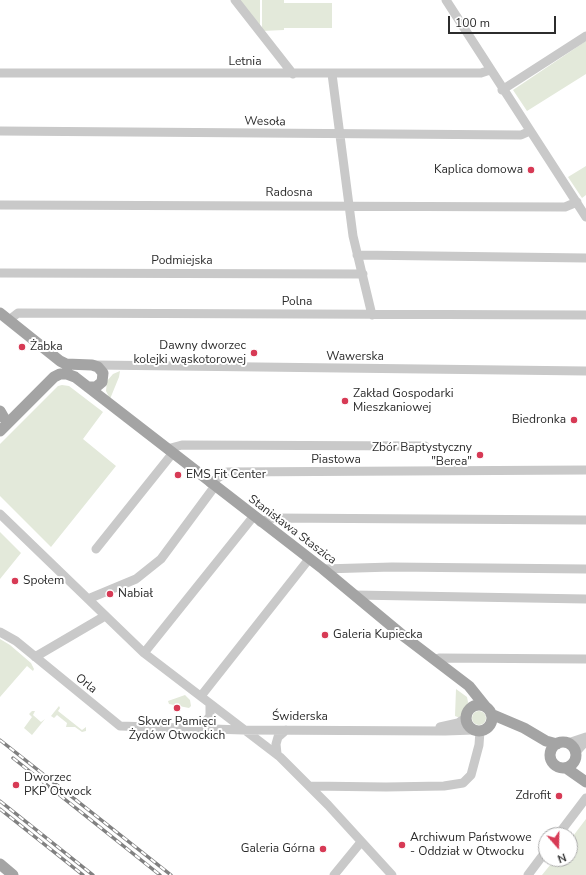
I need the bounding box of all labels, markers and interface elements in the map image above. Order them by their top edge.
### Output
scale bar [450,8,558,34]
text: 100 m [455,15,490,31]
street label: Letnia [229,55,261,69]
street label: Wesoła [244,114,286,130]
place label: Kaplica domowa [434,163,523,177]
marker: Kaplica domowa [526,165,536,175]
street label: Radosna [266,186,312,200]
street label: Podmiejska [151,254,213,268]
street label: Polna [282,295,312,309]
place label: Dawny dworzec kolejki wąskotorowej [134,339,246,367]
place label: Żabka [30,340,63,354]
marker: Żabka [17,342,27,352]
marker: Dawny dworzec kolejki wąskotorowej [249,348,259,358]
street label: Wawerska [326,350,384,364]
place label: Zakład Gospodarki Mieszkaniowej [353,387,454,415]
marker: Zakład Gospodarki Mieszkaniowej [340,396,350,406]
place label: Biedronka [512,413,566,427]
marker: Biedronka [569,415,579,425]
place label: Zbór Baptystyczny "Berea" [372,441,472,469]
marker: Zbór Baptystyczny "Berea" [475,450,485,460]
street label: Piastowa [311,453,361,467]
place label: EMS Fit Center [186,468,266,482]
marker: EMS Fit Center [173,470,183,480]
street label: Stanisława Staszica [245,492,339,568]
place label: Społem [23,574,64,588]
marker: Społem [10,576,20,586]
place label: Nabiał [118,587,153,601]
marker: Nabiał [105,589,115,599]
place label: Galeria Kupiecka [333,628,423,642]
marker: Galeria Kupiecka [320,630,330,640]
street label: Orla [72,671,100,697]
marker: Skwer Pamięci Żydów Otwockich [172,703,182,713]
street label: Świderska [272,710,328,724]
place label: Skwer Pamięci Żydów Otwockich [129,715,225,743]
place label: Dworzec PKP Otwock [24,771,91,799]
marker: Dworzec PKP Otwock [11,780,21,790]
place label: Zdrofit [515,789,551,803]
marker: Zdrofit [554,791,564,801]
north arrow [538,827,578,867]
place label: Archiwum Państwowe - Oddział w Otwocku [410,831,532,859]
marker: Archiwum Państwowe - Oddział w Otwocku [397,840,407,850]
place label: Galeria Górna [241,842,315,856]
marker: Galeria Górna [318,844,328,854]
text: N [556,849,568,866]

